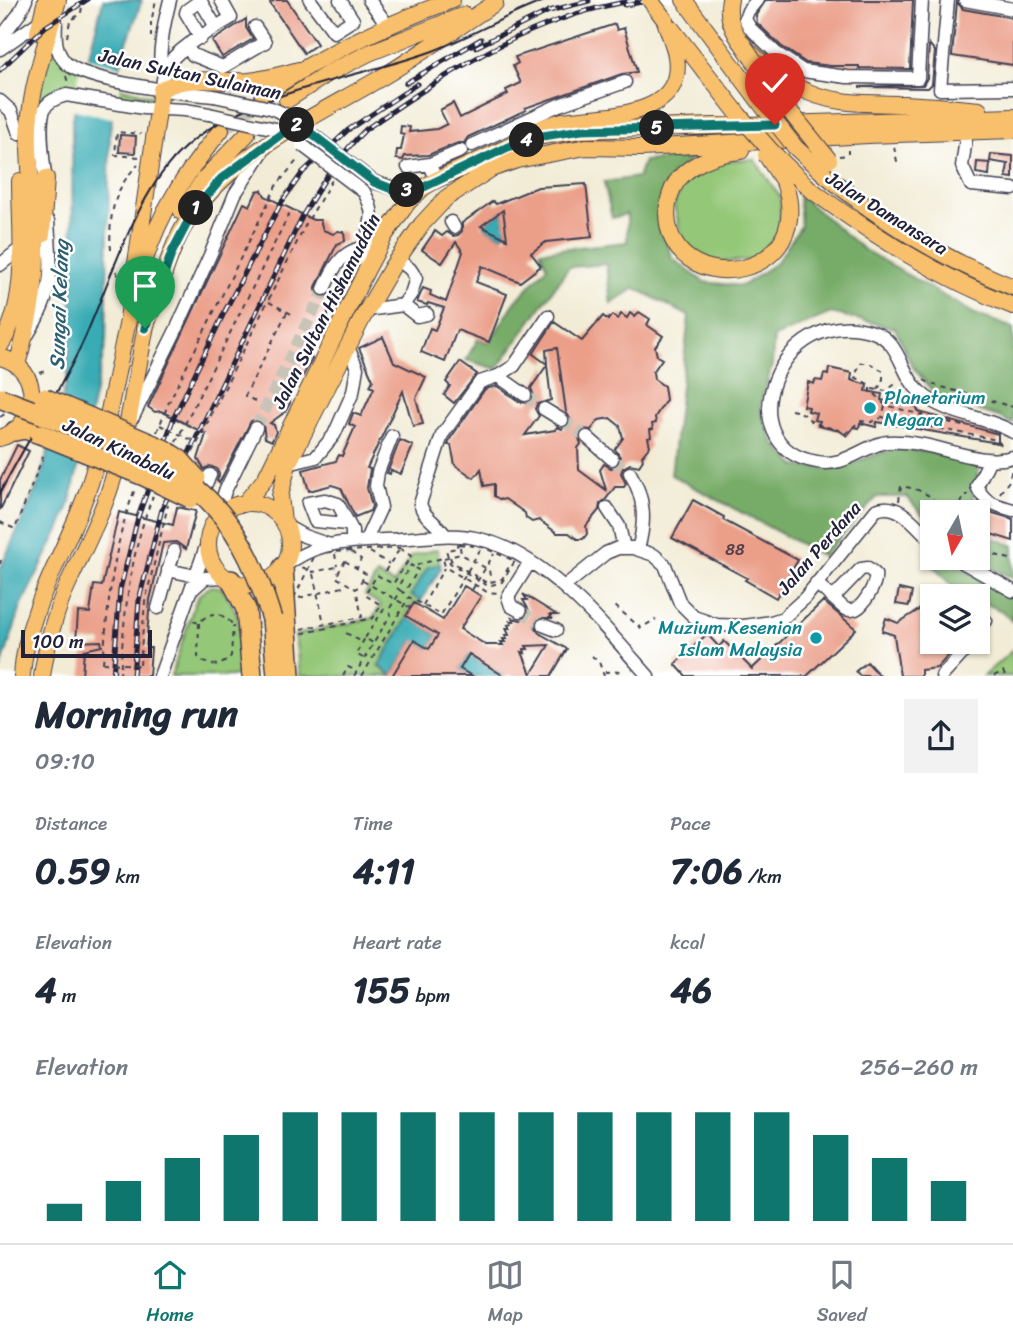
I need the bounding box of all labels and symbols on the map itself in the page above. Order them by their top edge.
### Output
street label: Jalan Sultan Sulaiman [95,38,284,109]
pin [745,53,805,125]
pin: 2 [280,108,314,142]
pin: 5 [640,110,674,146]
pin: 4 [510,122,544,158]
street label: Jalan Damansara [818,162,955,264]
pin: 3 [390,172,424,208]
pin: 1 [178,190,214,226]
street label: Jalan Sultan Hishamuddin [262,208,390,415]
water label: Sungai Kelang [38,237,80,371]
pin [115,256,175,328]
place label: Planetarium Negara [884,381,986,436]
marker: Planetarium Negara [862,400,878,416]
street label: Jalan Kinabalu [56,408,181,489]
street label: Jalan Perdana [768,493,870,603]
north arrow [920,500,990,570]
house number: 88 [725,535,745,564]
place label: Muzium Kesenian Islam Malaysia [658,611,802,666]
scale bar [21,627,152,659]
marker: Muzium Kesenian Islam Malaysia [808,630,824,646]

